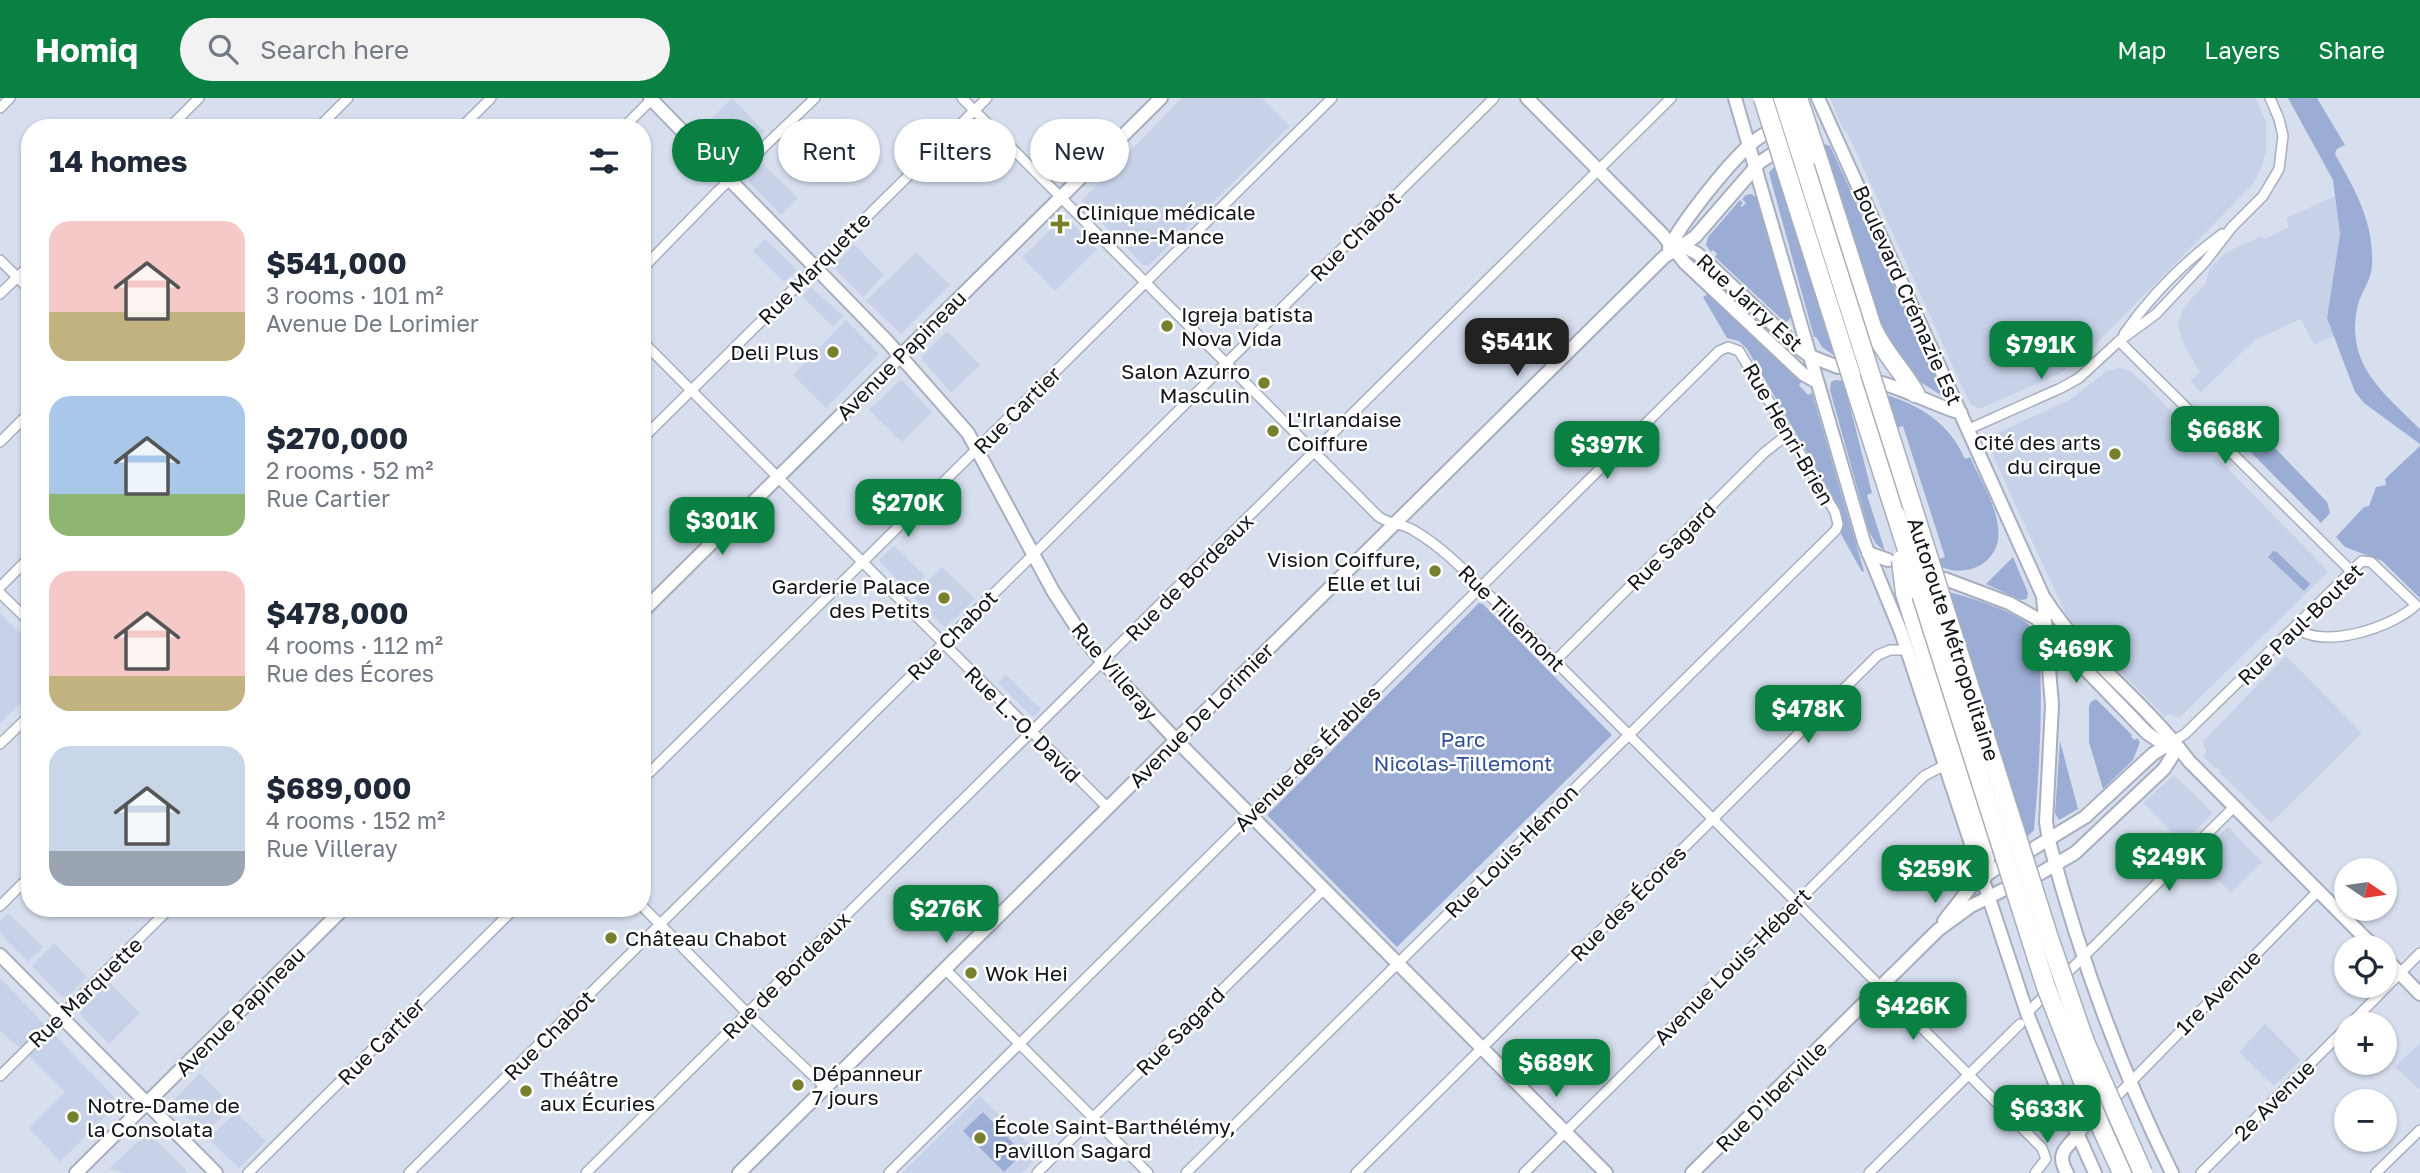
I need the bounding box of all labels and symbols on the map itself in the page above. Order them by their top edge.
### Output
street label: Boulevard Crémazie Est [1848,181,1968,409]
street label: Rue Chabot [1304,185,1406,287]
place label: Clinique médicale Jeanne-Mance [1076,199,1256,249]
street label: Rue Marquette [752,206,876,330]
marker: Clinique médicale Jeanne-Mance [1050,214,1070,234]
street label: Rue Jarry Est [1692,248,1808,356]
street label: Avenue Papineau [831,285,971,425]
place label: Igreja batista Nova Vida [1181,301,1313,351]
marker: Igreja batista Nova Vida [1159,318,1175,334]
pin: $541K [1468,318,1566,378]
pin: $791K [1992,322,2090,381]
place label: Deli Plus [730,339,819,365]
marker: Deli Plus [825,344,841,360]
place label: Salon Azurro Masculin [1121,358,1250,408]
street label: Rue Henri-Brien [1738,358,1840,510]
street label: Rue Cartier [968,361,1066,459]
marker: Salon Azurro Masculin [1256,375,1272,391]
place label: L'Irlandaise Coiffure [1287,406,1402,456]
pin: $668K [2176,406,2274,466]
pin: $397K [1558,422,1656,481]
marker: L'Irlandaise Coiffure [1265,423,1281,439]
place label: Cité des arts du cirque [1974,429,2101,479]
marker: Cité des arts du cirque [2107,446,2123,462]
pin: $270K [859,480,957,539]
street label: Rue Sagard [1621,496,1721,596]
pin: $301K [673,498,771,557]
street label: Rue de Bordeaux [1120,507,1259,646]
street label: Autoroute Métropolitaine [1902,514,2006,764]
place label: Vision Coiffure, Elle et lui [1267,546,1421,596]
street label: Rue Paul-Boutet [2232,558,2368,690]
street label: Rue Tillemont [1453,559,1571,677]
marker: Vision Coiffure, Elle et lui [1427,563,1443,579]
place label: Garderie Palace des Petits [771,573,930,623]
street label: Rue Chabot [901,584,1003,686]
marker: Garderie Palace des Petits [936,590,952,606]
street label: Rue Villeray [1066,617,1164,726]
pin: $469K [2027,626,2125,685]
street label: Avenue De Lorimier [1123,637,1279,793]
street label: Rue L.-O. David [959,660,1087,788]
street label: Avenue des Érables [1228,679,1386,837]
pin: $478K [1759,686,1857,745]
park label: Parc Nicolas-Tillemont [1373,726,1553,776]
street label: Rue Louis-Hémon [1439,779,1583,923]
pin: $249K [2120,834,2218,893]
street label: Rue des Écores [1565,840,1691,966]
pin: $259K [1886,846,1984,905]
north arrow [2334,858,2398,920]
street label: Avenue Louis-Hébert [1648,882,1816,1050]
pin: $276K [897,886,995,945]
street label: Rue de Bordeaux [717,905,856,1044]
place label: Château Chabot [625,925,787,951]
marker: Château Chabot [603,930,619,946]
street label: Rue Marquette [23,931,147,1053]
street label: Avenue Papineau [170,941,310,1081]
street label: 1re Avenue [2170,944,2266,1040]
place label: Wok Hei [985,960,1068,986]
marker: Wok Hei [963,965,979,981]
street label: Rue Sagard [1130,981,1230,1081]
pin: $426K [1864,982,1962,1042]
street label: Rue Chabot [498,984,600,1086]
street label: Rue Cartier [332,992,430,1090]
street label: Rue D'Iberville [1710,1035,1832,1157]
pin: $689K [1507,1040,1605,1099]
street label: 2e Avenue [2228,1054,2320,1146]
place label: Dépanneur 7 jours [812,1060,923,1110]
place label: Théâtre aux Écuries [540,1066,655,1116]
marker: Dépanneur 7 jours [790,1077,806,1093]
marker: Théâtre aux Écuries [518,1083,534,1099]
pin: $633K [1998,1086,2096,1145]
place label: Notre-Dame de la Consolata [87,1092,240,1142]
marker: Notre-Dame de la Consolata [65,1109,81,1125]
place label: École Saint-Barthélémy, Pavillon Sagard [994,1113,1236,1163]
marker: École Saint-Barthélémy, Pavillon Sagard [972,1130,988,1146]

